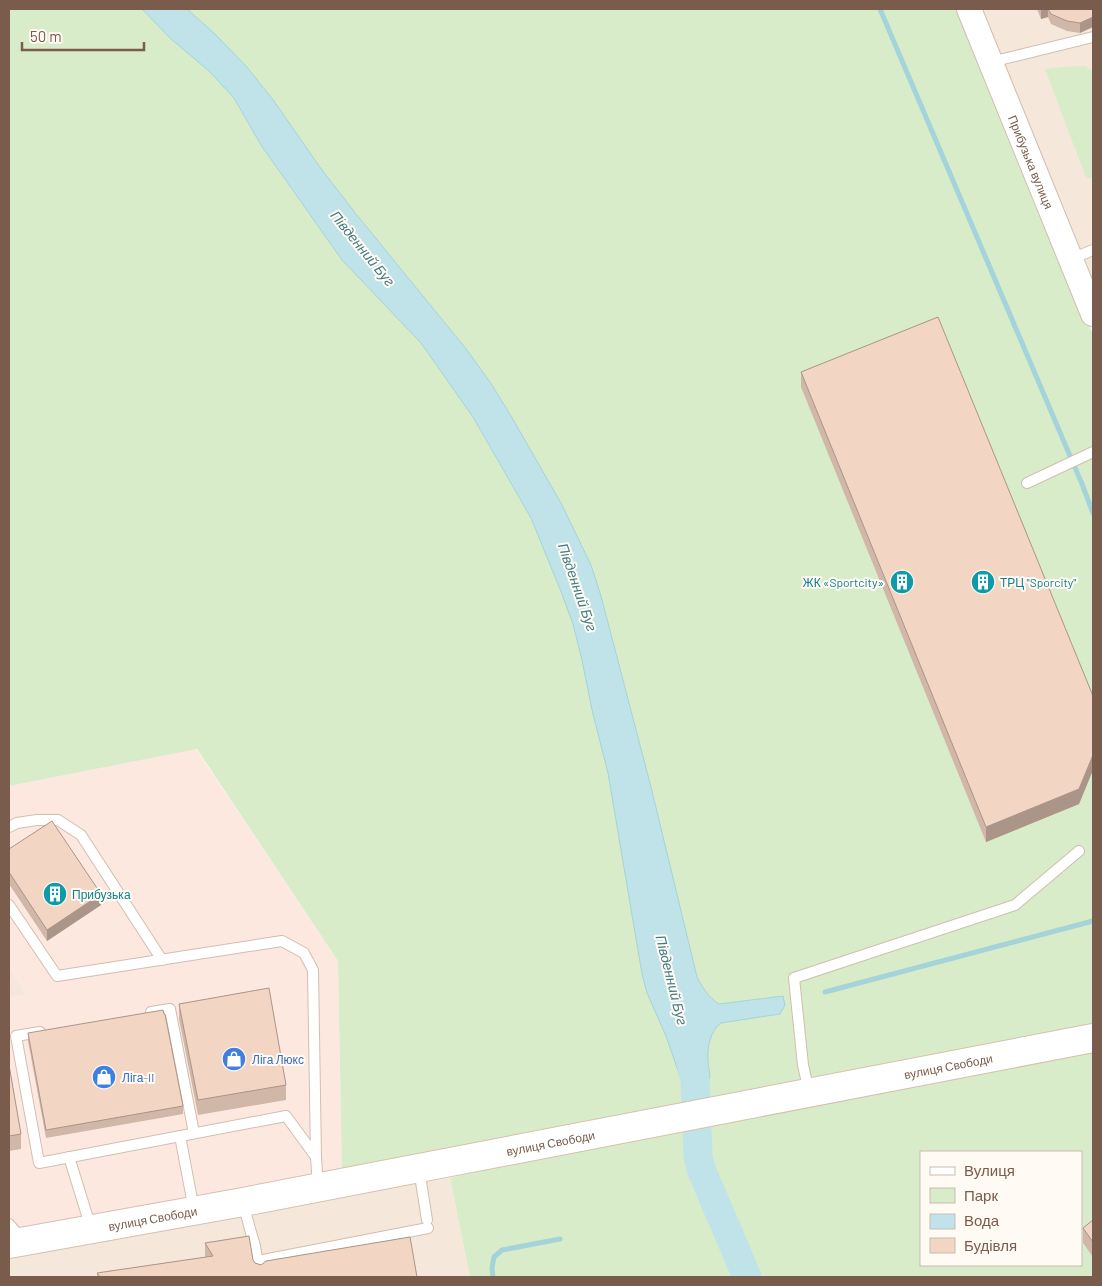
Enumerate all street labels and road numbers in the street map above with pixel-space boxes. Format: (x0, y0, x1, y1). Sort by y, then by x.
street label: Прибузька вулиця (1006, 113, 1056, 211)
street label: вулиця Свободи (903, 1051, 994, 1081)
street label: вулиця Свободи (505, 1127, 596, 1158)
street label: вулиця Свободи (107, 1203, 198, 1233)

